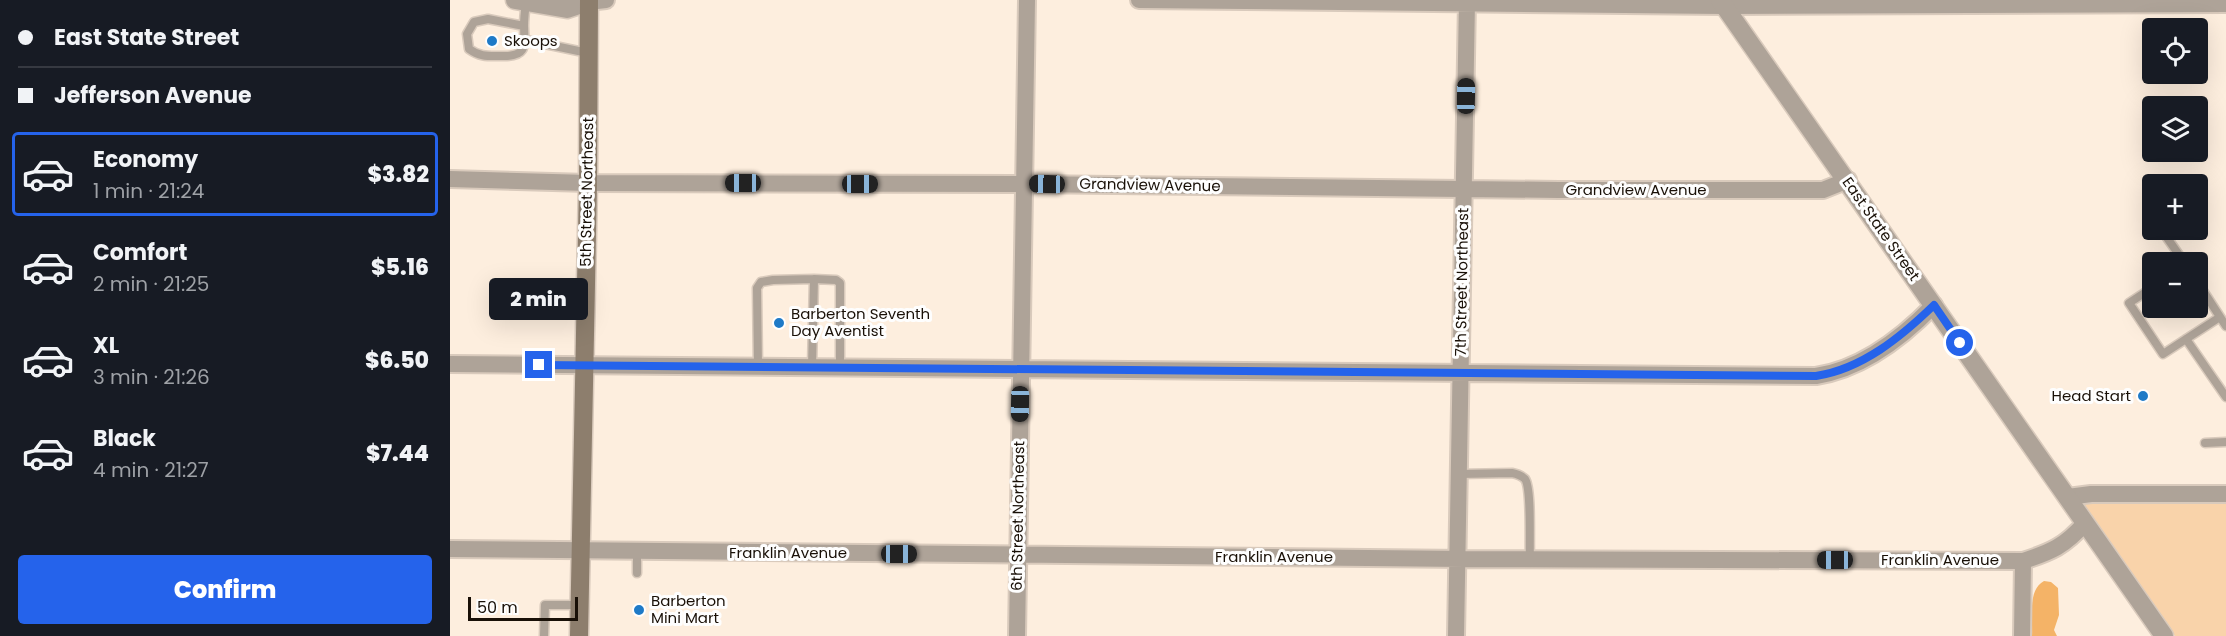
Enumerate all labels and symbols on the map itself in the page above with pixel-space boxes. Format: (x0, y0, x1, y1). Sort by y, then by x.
place label: Skoops (504, 30, 558, 51)
marker: Skoops (485, 34, 499, 48)
car (1457, 78, 1475, 114)
street label: 5th Street Northeast (575, 117, 598, 267)
street label: Grandview Avenue (1079, 173, 1221, 196)
street label: East State Street (1838, 173, 1925, 285)
car (725, 174, 761, 192)
car (842, 175, 878, 193)
car (1029, 175, 1065, 193)
street label: Grandview Avenue (1565, 179, 1707, 200)
street label: 7th Street Northeast (1450, 207, 1473, 357)
callout: 2 min (490, 278, 588, 320)
place label: Barberton Seventh Day Aventist (791, 303, 930, 341)
marker: Barberton Seventh Day Aventist (772, 316, 786, 330)
route start (1946, 329, 1973, 356)
route end (525, 351, 552, 378)
place label: Head Start (2052, 385, 2131, 406)
car (1011, 386, 1029, 422)
marker: Head Start (2136, 389, 2150, 403)
street label: 6th Street Northeast (1006, 441, 1029, 591)
street label: Franklin Avenue (729, 542, 847, 563)
car (881, 545, 917, 563)
street label: Franklin Avenue (1215, 546, 1333, 567)
street label: Franklin Avenue (1881, 549, 1999, 570)
car (1817, 551, 1853, 569)
place label: Barberton Mini Mart (651, 590, 726, 628)
scale bar (468, 594, 578, 622)
marker: Barberton Mini Mart (632, 603, 646, 617)

